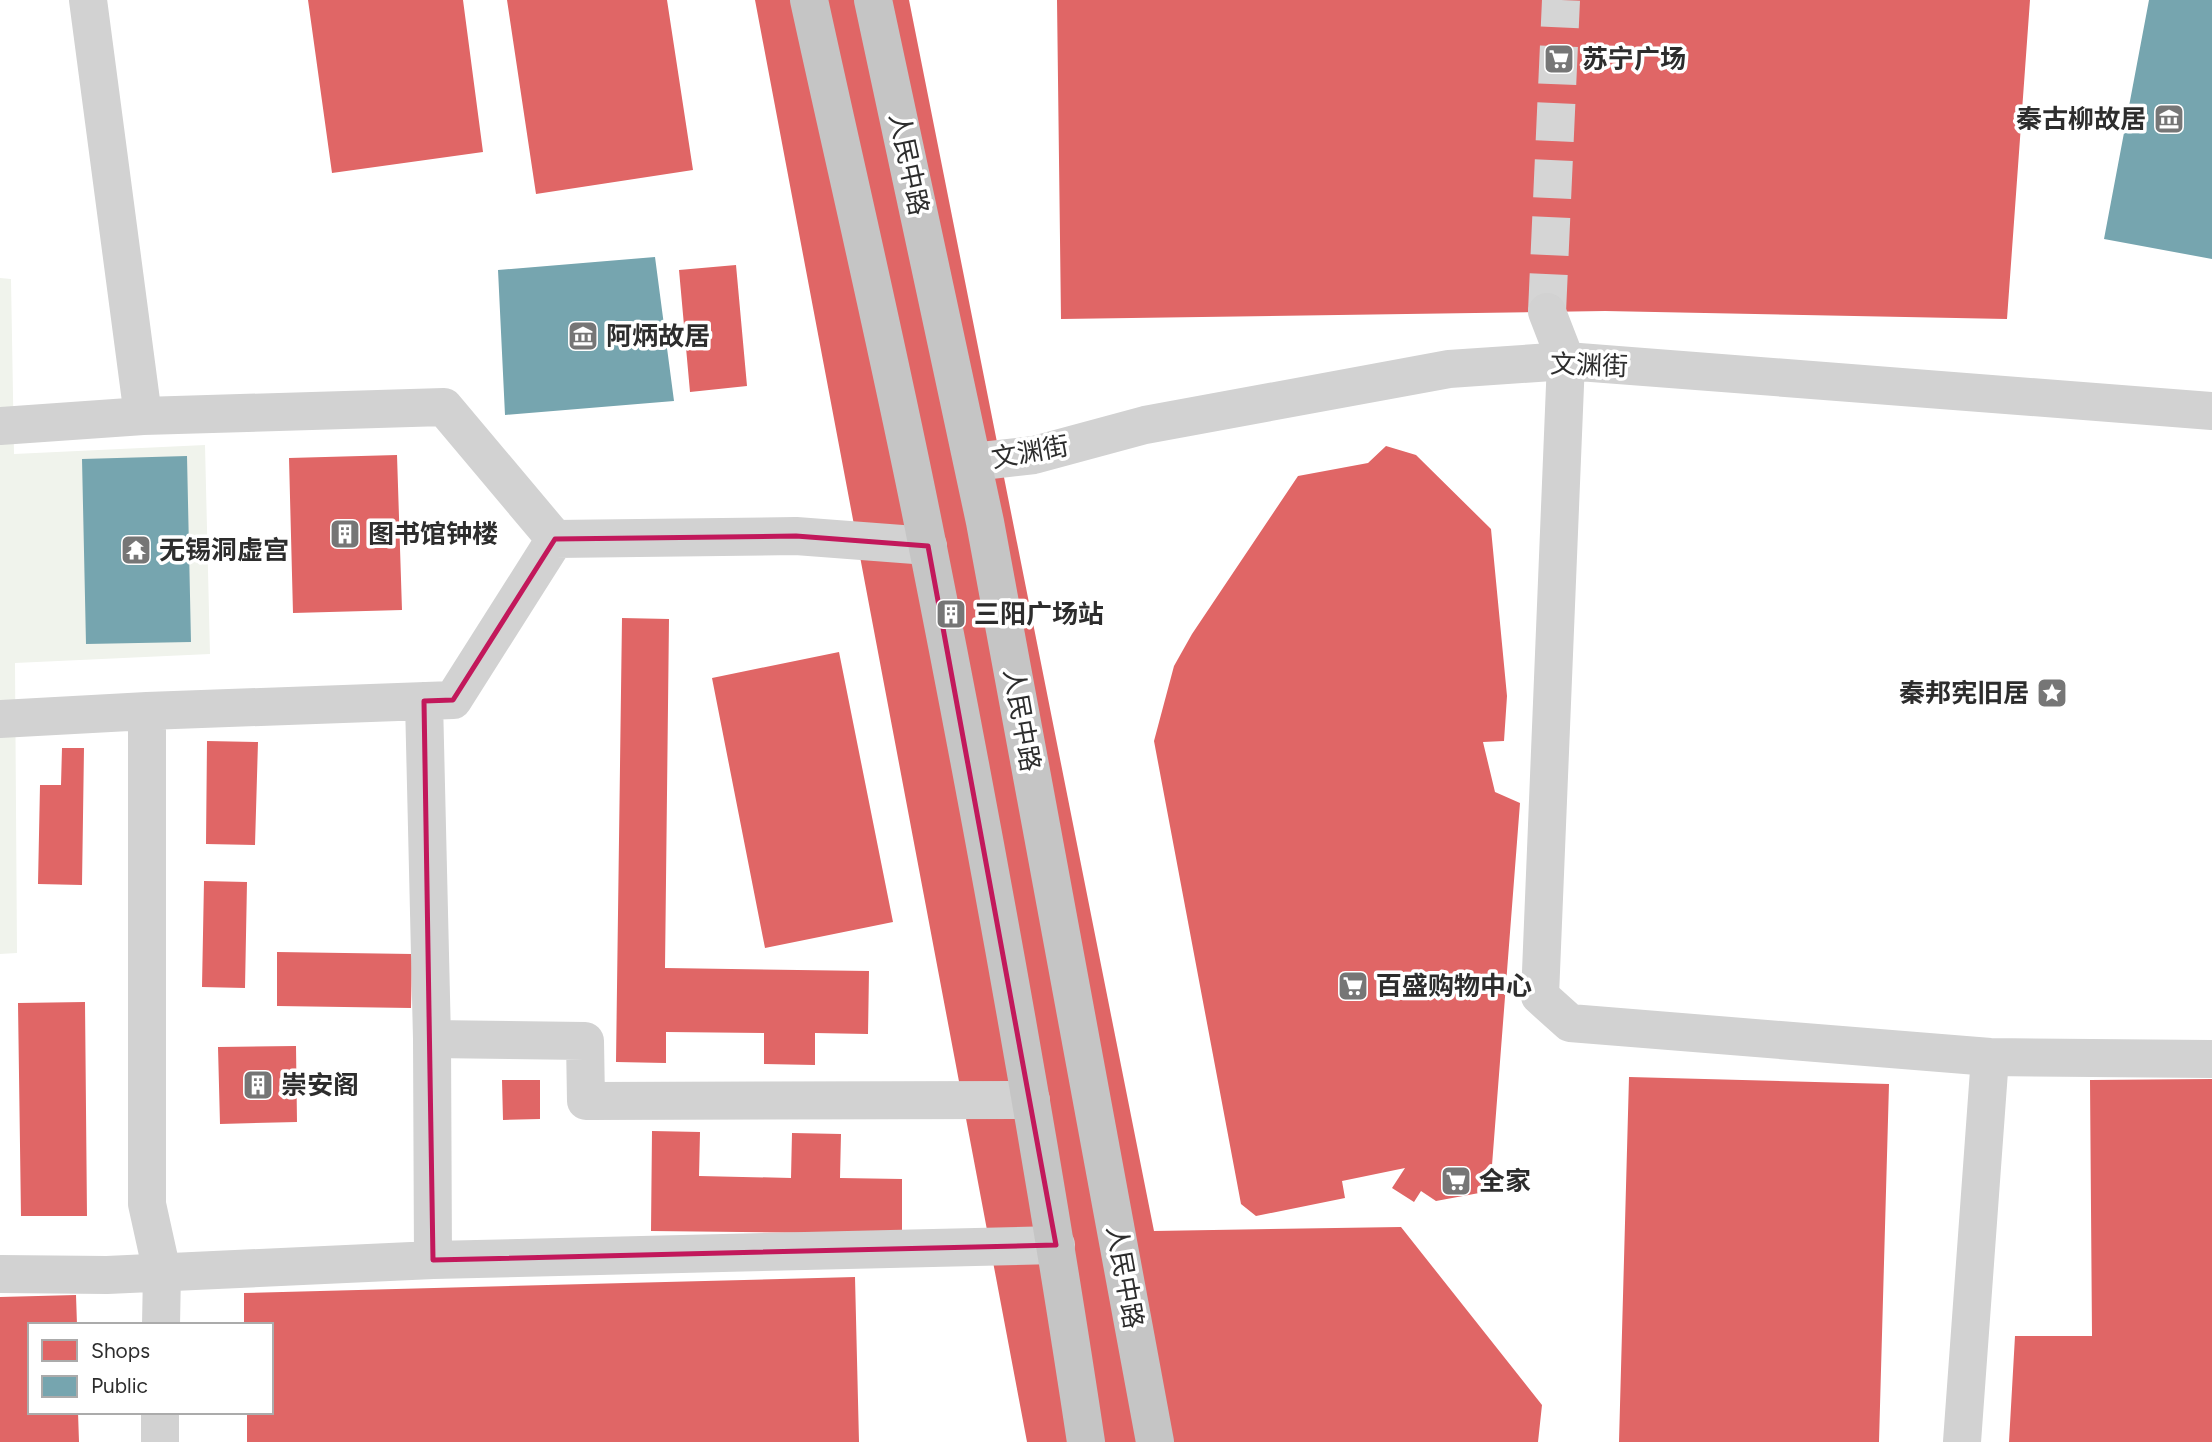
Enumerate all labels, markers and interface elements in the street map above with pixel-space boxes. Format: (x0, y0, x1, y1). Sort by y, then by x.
supermarket icon: 苏宁广场 (1542, 42, 1576, 76)
place label: 苏宁广场 (1582, 43, 1686, 75)
museum icon: 秦古柳故居 (2152, 102, 2186, 136)
place label: 秦古柳故居 (2016, 103, 2146, 135)
street label: 人民中路 (883, 110, 935, 218)
museum icon: 阿炳故居 (566, 319, 600, 353)
place label: 阿炳故居 (606, 320, 710, 352)
street label: 文渊街 (1549, 348, 1629, 382)
street label: 文渊街 (989, 429, 1071, 475)
building icon: 图书馆钟楼 (328, 517, 362, 551)
place label: 图书馆钟楼 (368, 518, 498, 550)
temple icon: 无锡洞虚宫 (119, 533, 153, 567)
place label: 无锡洞虚宫 (159, 534, 289, 566)
building icon: 三阳广场站 (934, 597, 968, 631)
place label: 三阳广场站 (974, 598, 1104, 630)
street label: 人民中路 (997, 666, 1047, 774)
place icon: 秦邦宪旧居 (2035, 676, 2069, 710)
place label: 秦邦宪旧居 (1899, 677, 2029, 709)
supermarket icon: 百盛购物中心 (1336, 969, 1370, 1003)
place label: 百盛购物中心 (1376, 970, 1532, 1002)
building icon: 崇安阁 (241, 1068, 275, 1102)
place label: 崇安阁 (281, 1069, 359, 1101)
supermarket icon: 全家 (1439, 1164, 1473, 1198)
place label: 全家 (1479, 1165, 1531, 1197)
street label: 人民中路 (1100, 1223, 1150, 1331)
legend (28, 1323, 273, 1414)
text: Shops (91, 1338, 150, 1363)
text: Public (91, 1373, 148, 1398)

